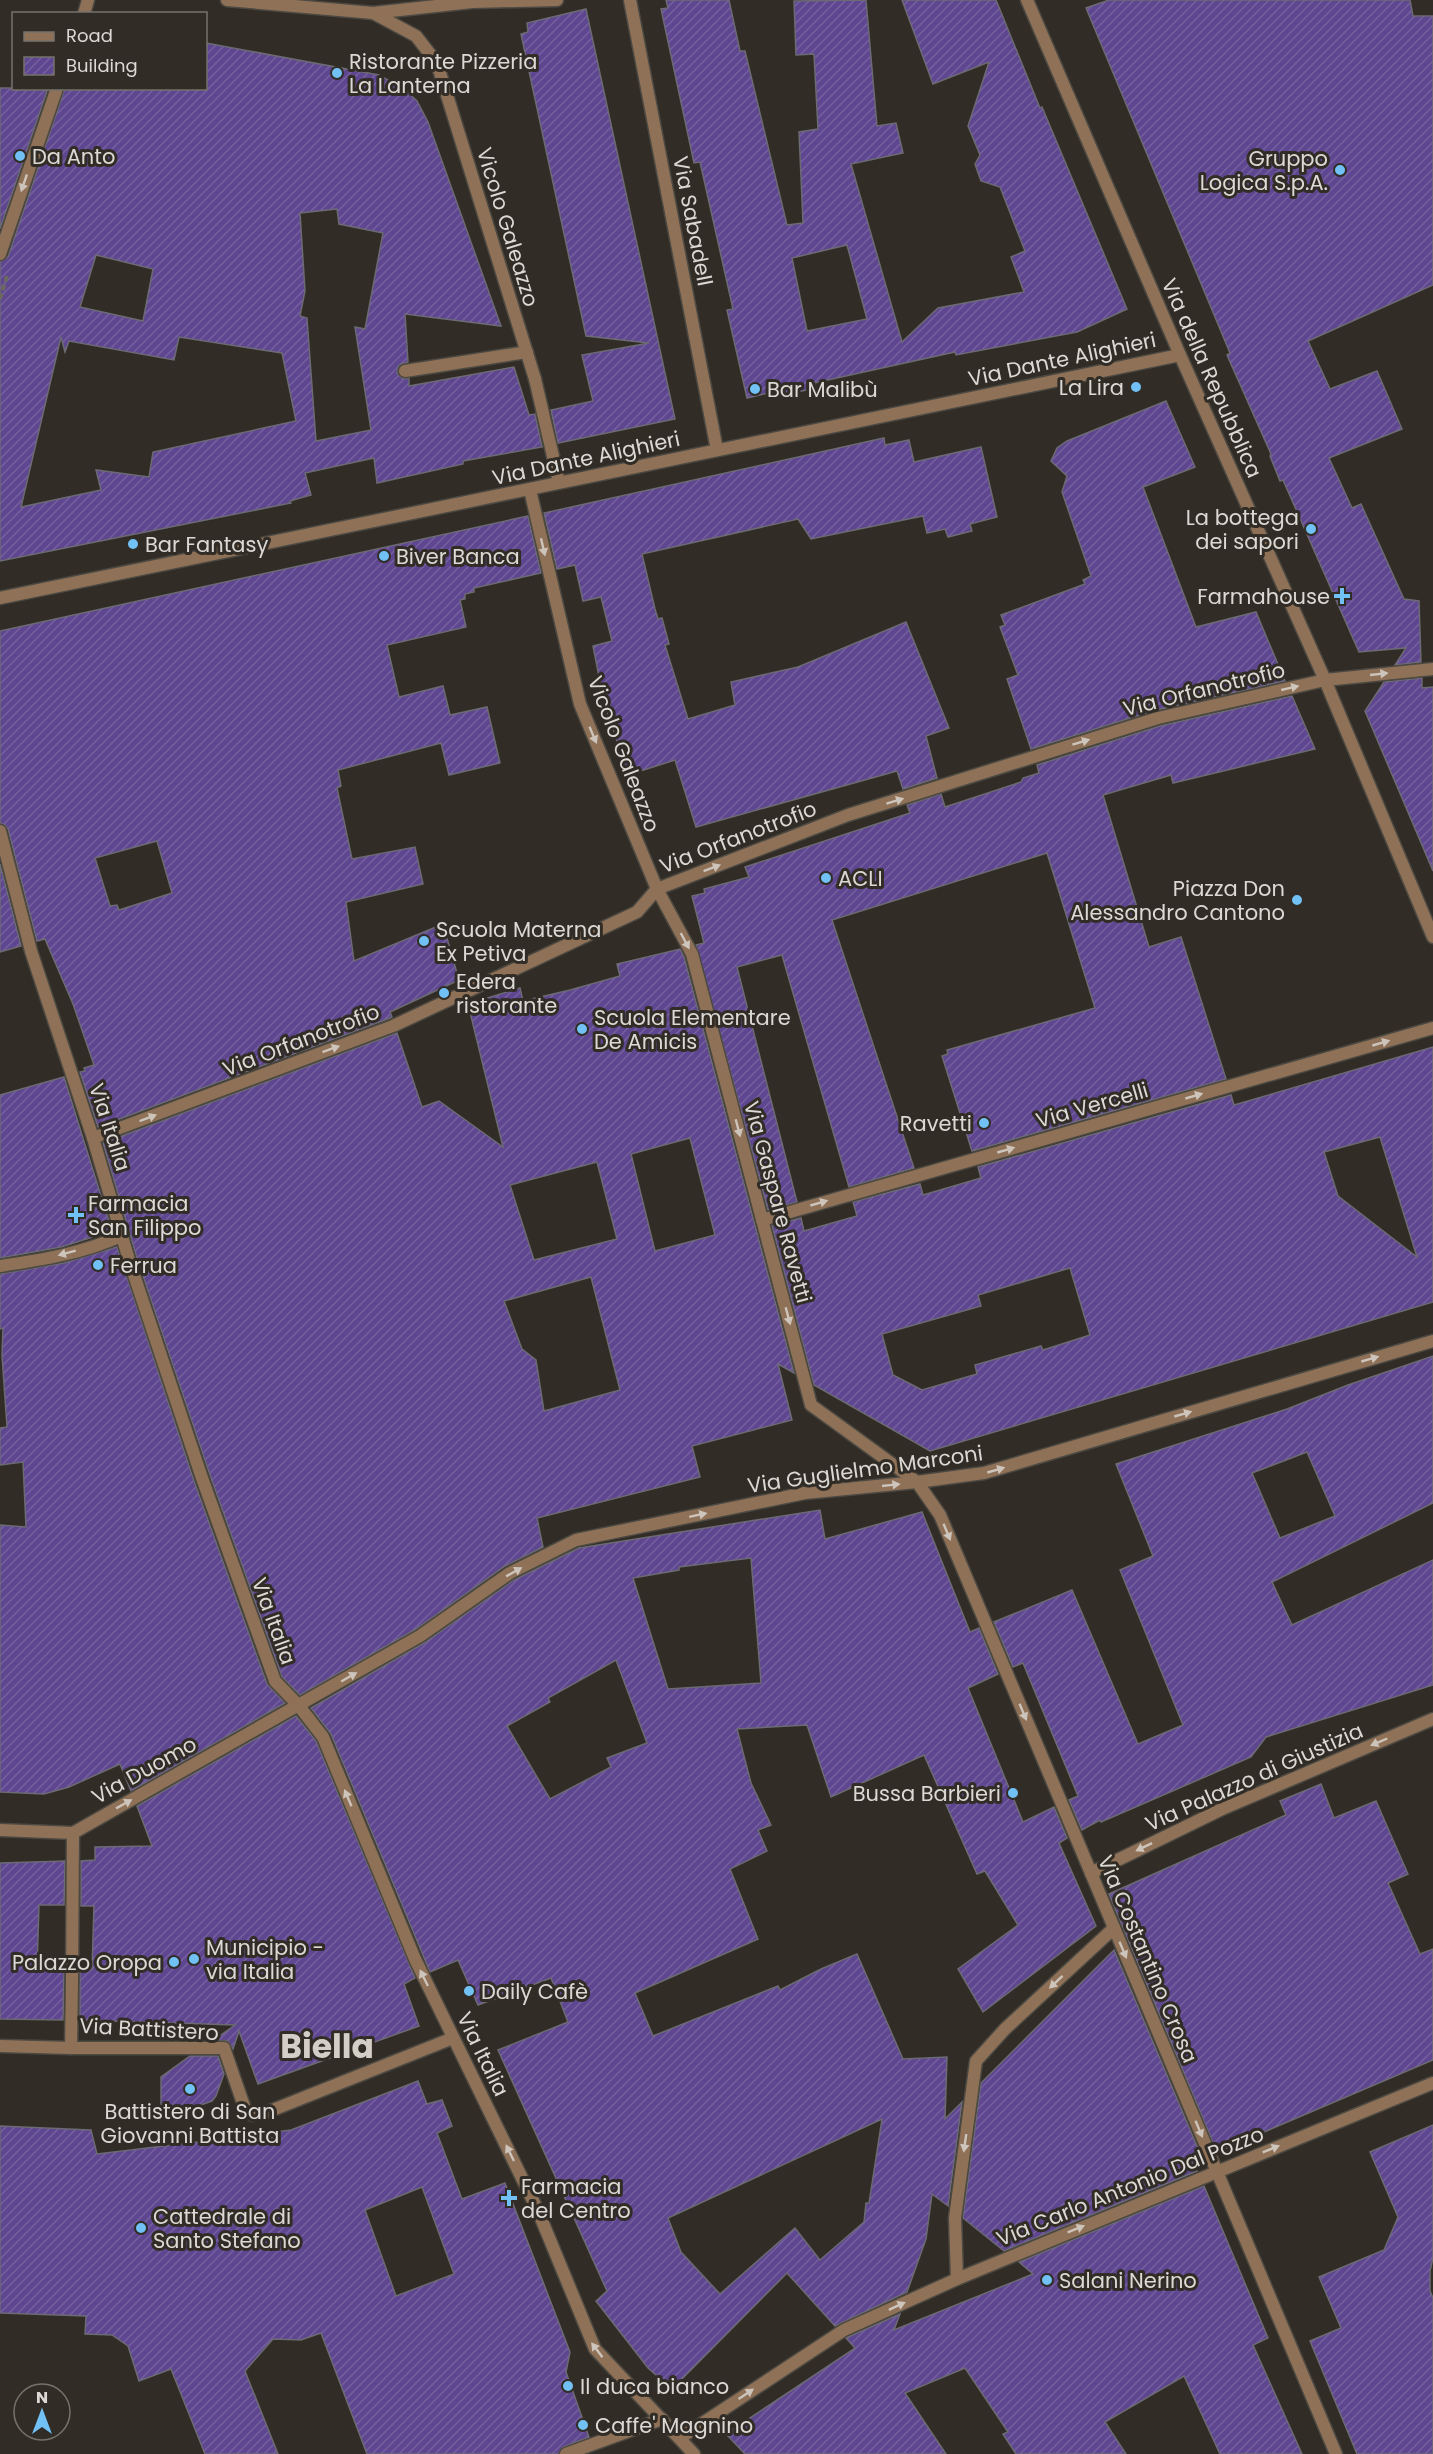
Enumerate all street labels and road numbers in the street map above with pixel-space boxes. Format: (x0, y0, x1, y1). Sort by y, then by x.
street label: Vicolo Galeazzo (470, 144, 546, 310)
street label: Via Sabadell (666, 154, 720, 288)
street label: Via della Repubblica (1155, 274, 1269, 482)
street label: Via Dante Alighieri (965, 325, 1159, 393)
street label: Via Dante Alighieri (489, 424, 683, 492)
street label: Via Orfanotrofio (1120, 655, 1288, 723)
street label: Vicolo Galeazzo (581, 672, 667, 836)
street label: Via Orfanotrofio (655, 794, 821, 880)
street label: Via Orfanotrofio (218, 997, 384, 1083)
street label: Via Vercelli (1032, 1075, 1152, 1135)
street label: Via Italia (82, 1079, 138, 1175)
street label: Via Gaspare Ravetti (737, 1098, 819, 1306)
street label: Via Guglielmo Marconi (746, 1438, 984, 1500)
street label: Via Italia (245, 1573, 303, 1669)
street label: Via Palazzo di Giustizia (1140, 1716, 1368, 1838)
street label: Via Duomo (86, 1729, 202, 1811)
street label: Via Costantino Crosa (1091, 1851, 1205, 2067)
street label: Via Italia (450, 2007, 516, 2101)
street label: Via Battistero (79, 2011, 219, 2047)
street label: Via Carlo Antonio Dal Pozzo (992, 2119, 1268, 2253)

